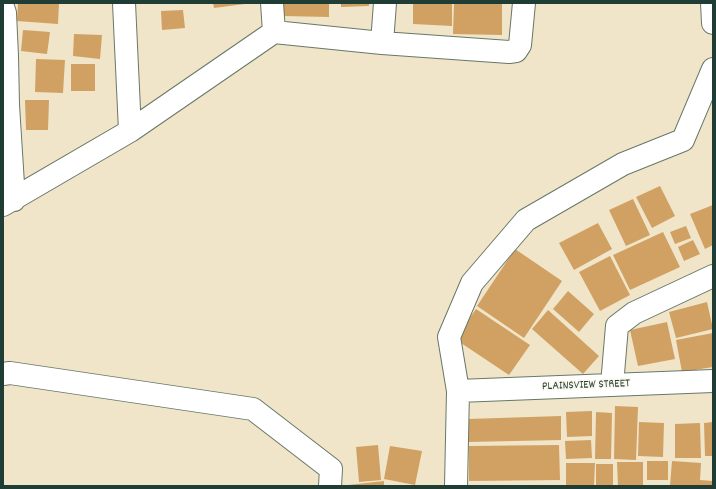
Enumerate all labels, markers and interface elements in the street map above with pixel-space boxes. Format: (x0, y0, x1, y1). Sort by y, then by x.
street label: PLAINSVIEW STREET (542, 377, 630, 395)

